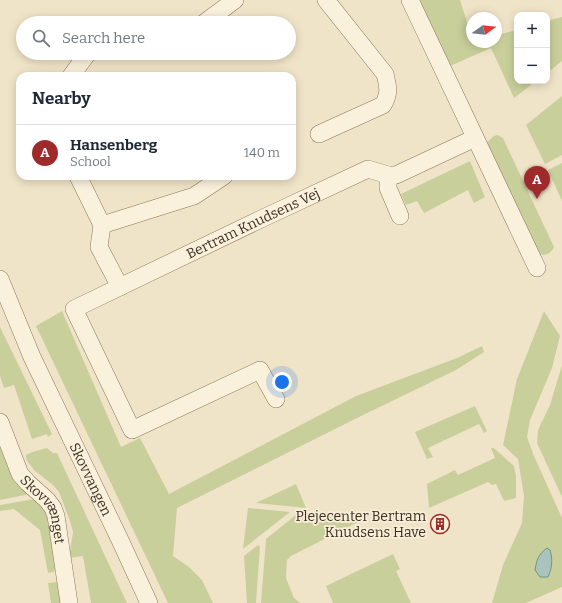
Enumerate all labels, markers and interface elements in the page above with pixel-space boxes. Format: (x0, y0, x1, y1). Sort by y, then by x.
north arrow (466, 12, 502, 48)
map controls (514, 12, 550, 84)
button: + (514, 12, 550, 48)
search box (16, 16, 296, 60)
icon: search (30, 27, 52, 49)
text: Search here (62, 29, 145, 47)
button: − (514, 48, 550, 84)
text: Nearby (32, 88, 91, 109)
text: Hansenberg (70, 136, 157, 154)
text: A (40, 145, 50, 160)
text: 140 m (244, 145, 280, 160)
text: School (70, 154, 111, 169)
pin: A (524, 166, 550, 199)
street label: Bertram Knudsens Vej (184, 185, 322, 263)
your location (272, 372, 292, 392)
street label: Skovvangen (66, 440, 115, 519)
street label: Skovvænget (16, 472, 68, 545)
place label: Plejecenter Bertram Knudsens Have (295, 508, 427, 541)
building icon: Plejecenter Bertram Knudsens Have (429, 513, 451, 535)

